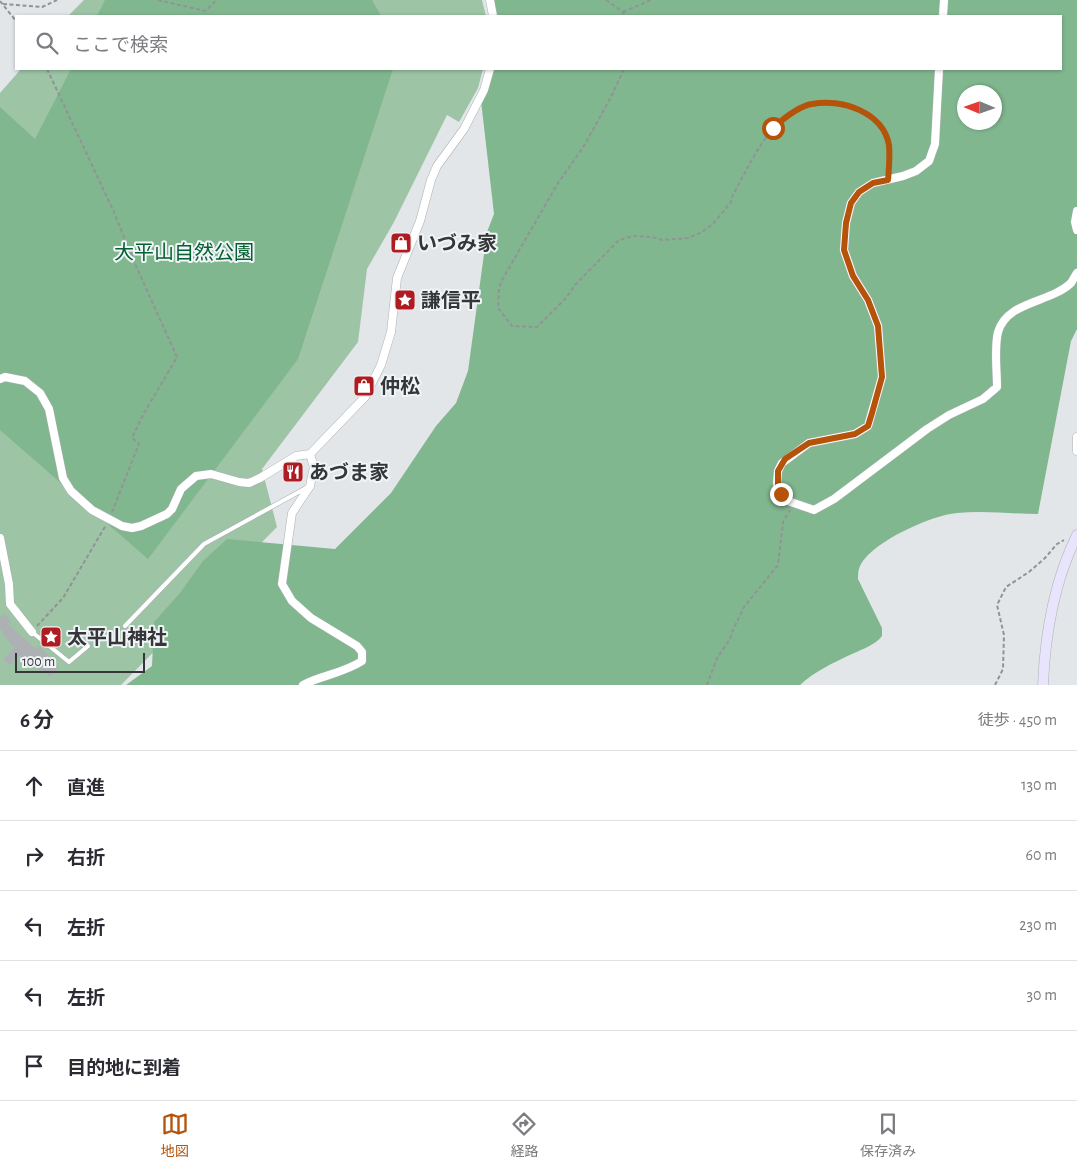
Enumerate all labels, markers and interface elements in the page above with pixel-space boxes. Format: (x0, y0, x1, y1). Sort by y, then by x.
search box (15, 15, 1062, 70)
icon: search (33, 29, 61, 57)
text: ここで検索 (73, 36, 168, 55)
north arrow (957, 85, 1002, 130)
route start (762, 117, 785, 140)
shop icon: いづみ家 (389, 231, 413, 255)
place label: いづみ家 (417, 233, 497, 254)
park label: 大平山自然公園 (114, 242, 254, 263)
place icon: 謙信平 (393, 288, 417, 312)
place label: 謙信平 (421, 290, 481, 311)
shop icon: 仲松 (352, 374, 376, 398)
place label: 仲松 (380, 375, 420, 397)
restaurant icon: あづま家 (281, 460, 305, 484)
place label: あづま家 (309, 462, 389, 483)
route end (770, 483, 793, 506)
place icon: 太平山神社 (39, 625, 63, 649)
place label: 太平山神社 (67, 626, 167, 648)
scale bar (15, 650, 145, 673)
text: 100 m (22, 655, 55, 669)
text: 6 分 (20, 710, 54, 731)
text: 徒歩 · 450 m (978, 712, 1057, 728)
icon: ahead (20, 772, 48, 800)
text: 130 m (1021, 777, 1057, 793)
text: 直進 (67, 779, 105, 798)
icon: right (20, 842, 48, 870)
text: 60 m (1026, 847, 1057, 863)
text: 右折 (67, 849, 105, 868)
icon: left (20, 912, 48, 940)
text: 230 m (1019, 917, 1057, 933)
text: 左折 (67, 919, 105, 938)
icon: left (20, 982, 48, 1010)
text: 30 m (1027, 987, 1057, 1003)
text: 左折 (67, 989, 105, 1008)
icon: arrive (20, 1052, 48, 1080)
text: 目的地に到着 (67, 1059, 181, 1078)
tab: 地図 (161, 1110, 189, 1161)
tab: 経路 (510, 1110, 538, 1161)
tab: 保存済み (860, 1110, 916, 1161)

